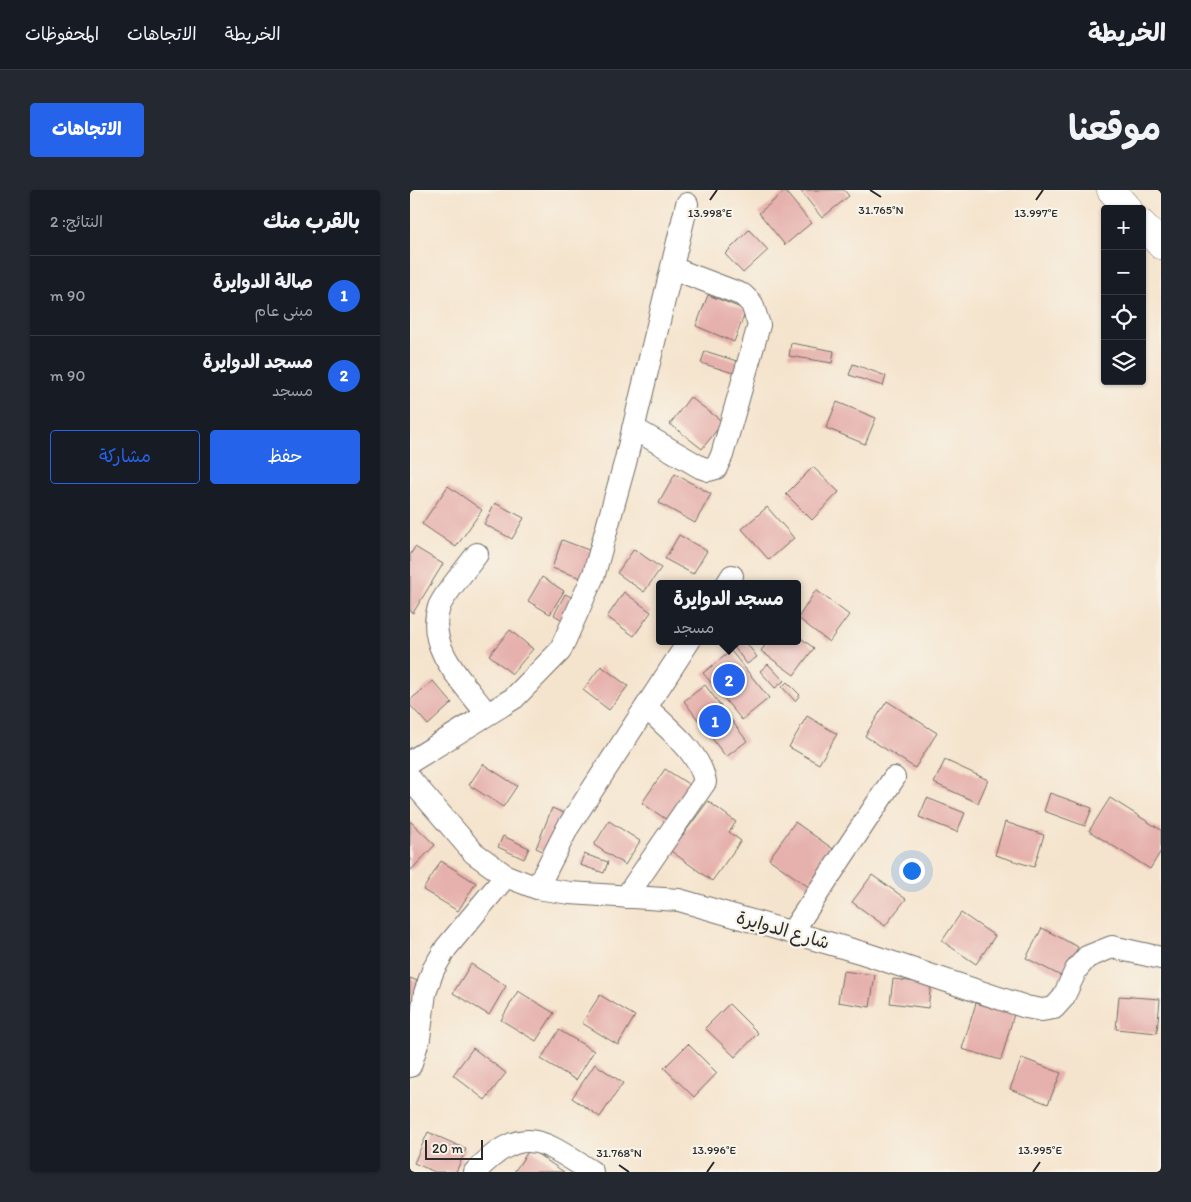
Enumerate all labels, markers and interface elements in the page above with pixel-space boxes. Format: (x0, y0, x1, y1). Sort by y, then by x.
text: الخريطة (1088, 18, 1166, 47)
text: المحفوظات (25, 23, 99, 45)
text: الاتجاهات (127, 23, 197, 45)
text: الخريطة (225, 23, 281, 45)
button: الاتجاهات (30, 103, 144, 157)
text: موقعنا (1068, 107, 1161, 149)
text: 31.765°N (858, 203, 904, 217)
map controls (1101, 205, 1146, 385)
button: + (1101, 205, 1146, 250)
text: 13.998°E (688, 206, 733, 220)
text: 13.997°E (1014, 206, 1058, 220)
text: بالقرب منك (263, 208, 360, 233)
text: النتائج: 2 (50, 212, 103, 231)
button: − (1101, 250, 1146, 295)
text: صالة الدوايرة (213, 270, 313, 293)
text: 90 m (50, 286, 85, 305)
text: 1 (340, 286, 348, 305)
button: locate (1101, 295, 1146, 340)
text: مبنى عام (255, 301, 313, 320)
button: layers (1101, 340, 1146, 385)
text: مسجد الدوايرة (203, 350, 313, 373)
text: 90 m (50, 366, 85, 385)
text: 2 (340, 366, 348, 385)
text: مسجد (272, 381, 313, 400)
button: مشاركة (50, 430, 200, 484)
button: حفظ (210, 430, 360, 484)
popup (656, 580, 801, 645)
text: مسجد الدوايرة (673, 587, 784, 610)
text: مسجد (673, 618, 714, 637)
pin: 2 (713, 661, 745, 699)
pin: 1 (699, 702, 731, 740)
your location (899, 858, 925, 884)
street label: شارع الدوايرة (734, 906, 832, 955)
scale bar (425, 1137, 482, 1160)
text: 20 m (432, 1140, 463, 1157)
text: 13.996°E (692, 1143, 736, 1157)
text: 13.995°E (1018, 1143, 1062, 1157)
text: 31.768°N (596, 1146, 642, 1160)

